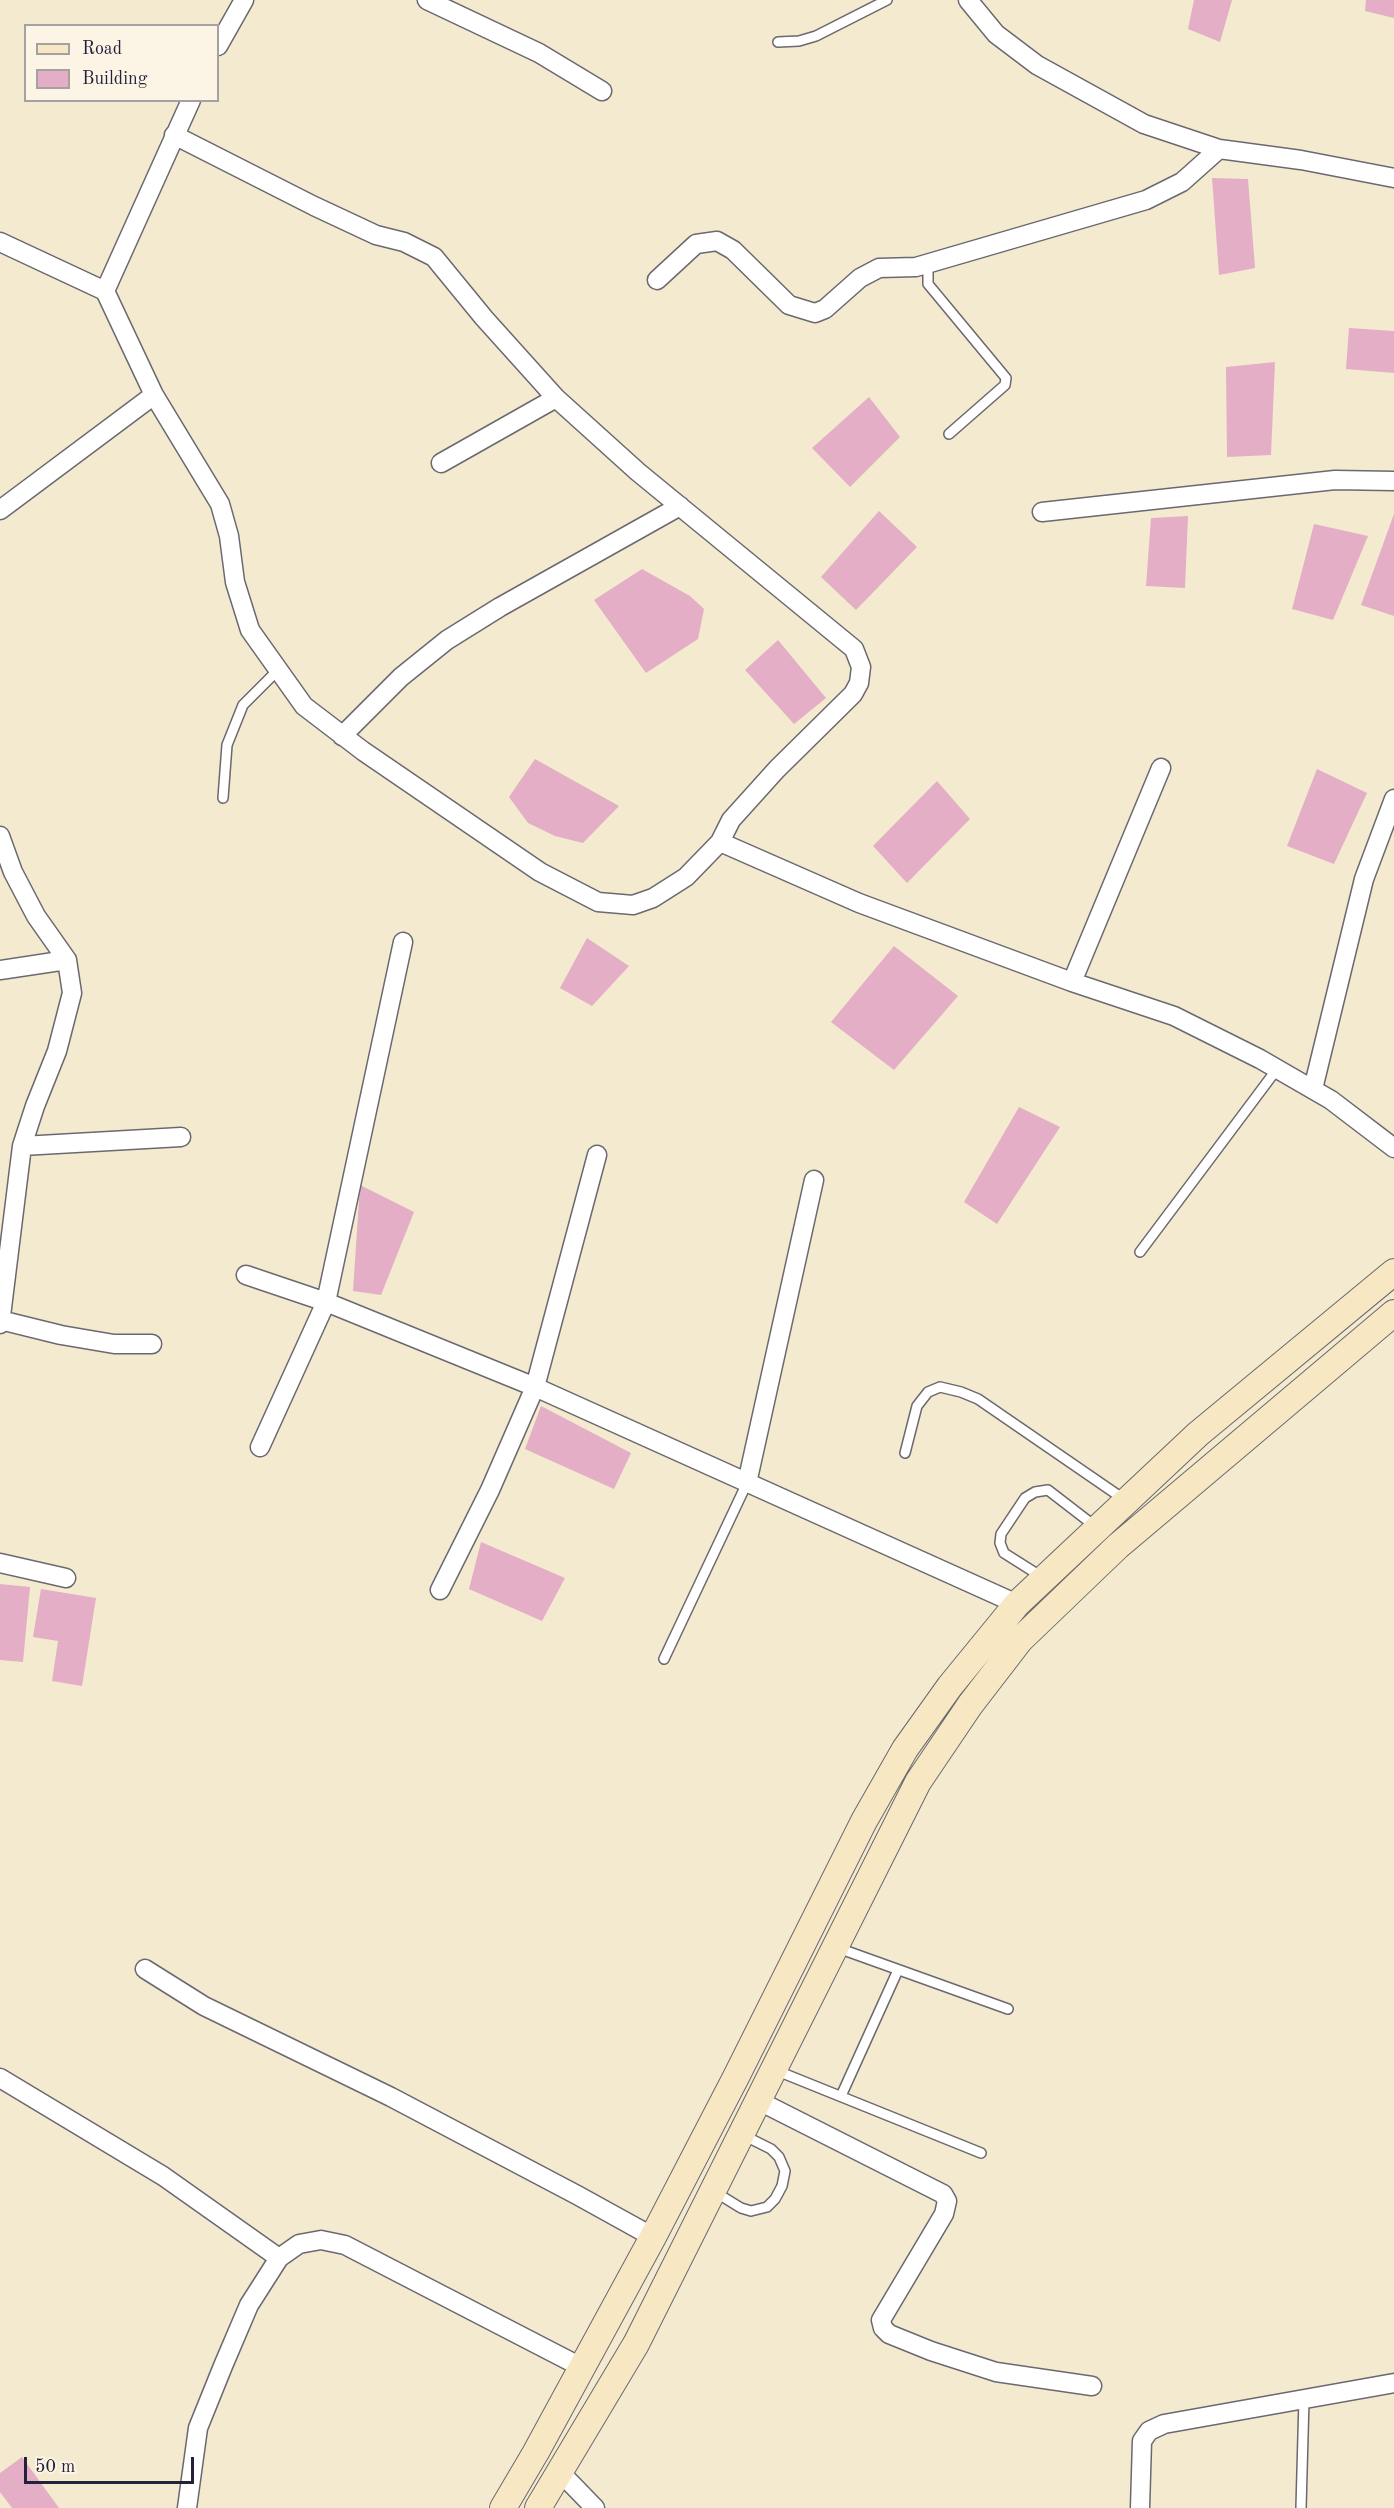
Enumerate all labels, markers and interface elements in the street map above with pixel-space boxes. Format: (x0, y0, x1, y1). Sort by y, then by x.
legend (24, 24, 219, 102)
text: Road (82, 40, 122, 58)
text: Building (82, 70, 147, 88)
scale bar (27, 2445, 196, 2483)
text: 50 m (35, 2458, 75, 2476)

